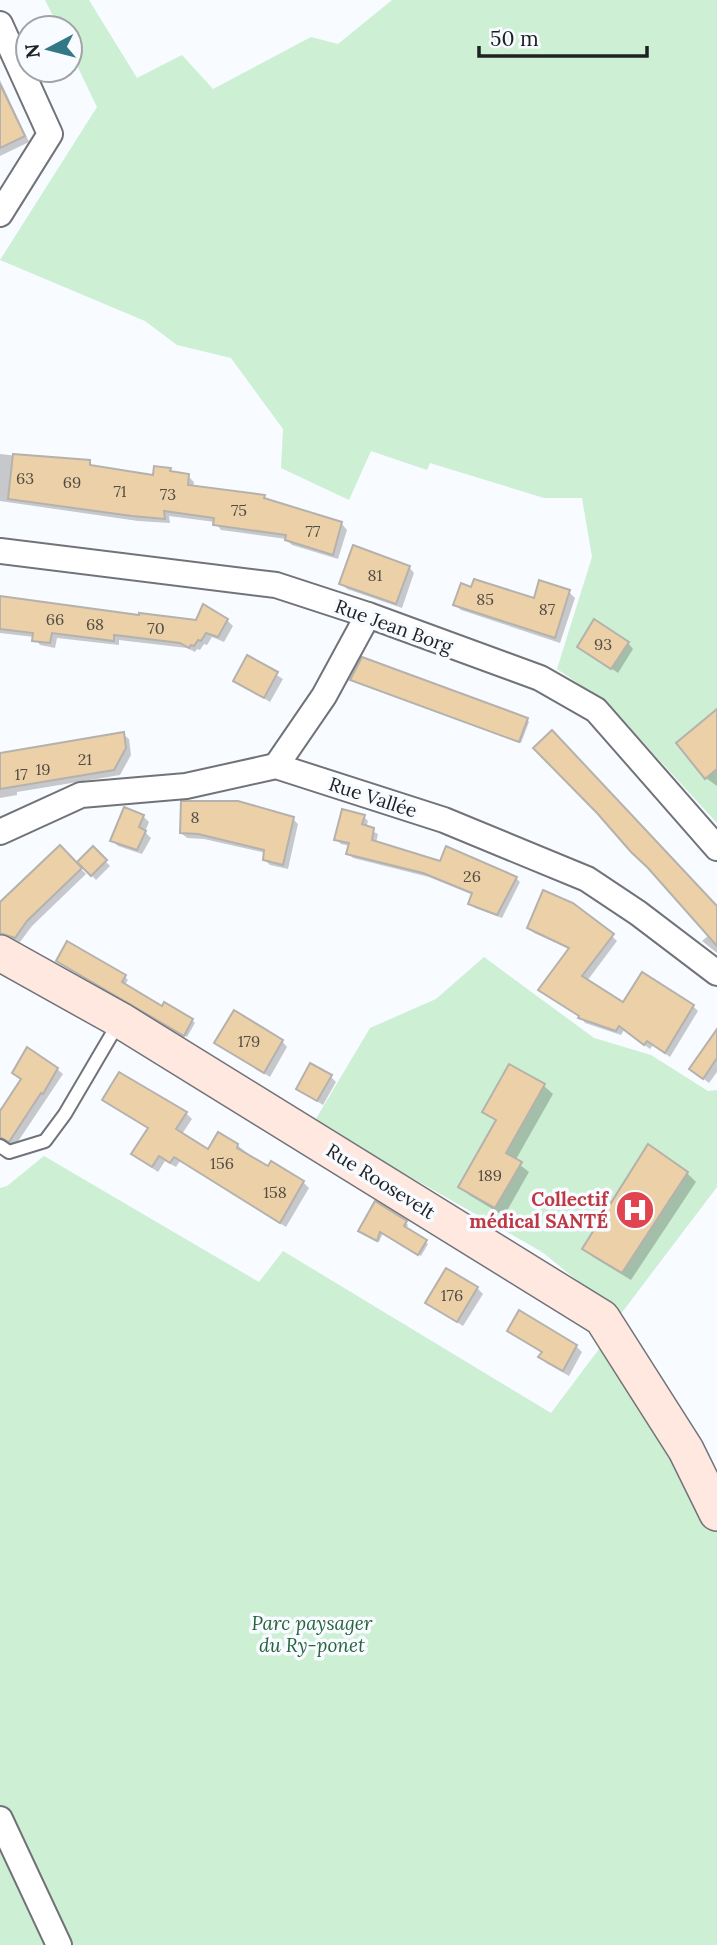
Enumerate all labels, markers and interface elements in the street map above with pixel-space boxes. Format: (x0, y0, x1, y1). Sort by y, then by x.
north arrow (14, 14, 84, 84)
scale bar (479, 14, 647, 58)
text: 50 m (490, 25, 539, 52)
text: N (19, 42, 45, 60)
house number: 63 (16, 468, 34, 488)
house number: 69 (63, 472, 81, 492)
house number: 71 (113, 481, 127, 501)
house number: 73 (160, 484, 176, 504)
house number: 75 (231, 500, 247, 520)
house number: 77 (306, 521, 321, 541)
house number: 81 (368, 565, 383, 585)
house number: 85 (476, 589, 494, 609)
street label: Rue Jean Borg (332, 594, 457, 659)
house number: 87 (539, 599, 556, 619)
house number: 66 (46, 609, 64, 629)
house number: 68 (86, 614, 104, 634)
house number: 70 (147, 618, 165, 638)
house number: 93 (594, 634, 612, 654)
house number: 21 (78, 749, 92, 769)
house number: 19 (35, 759, 51, 779)
house number: 17 (14, 764, 28, 784)
street label: Rue Vallée (326, 772, 420, 822)
house number: 8 (191, 807, 200, 827)
house number: 26 (463, 866, 481, 886)
house number: 179 (238, 1031, 260, 1051)
street label: Rue Roosevelt (322, 1138, 440, 1224)
house number: 156 (210, 1153, 234, 1173)
house number: 189 (478, 1165, 502, 1185)
house number: 158 (263, 1182, 287, 1202)
place label: Collectif médical SANTÉ (469, 1187, 610, 1233)
hospital icon: Collectif médical SANTÉ (614, 1189, 656, 1231)
house number: 176 (441, 1285, 463, 1305)
park label: Parc paysager du Ry-ponet (252, 1611, 373, 1657)

